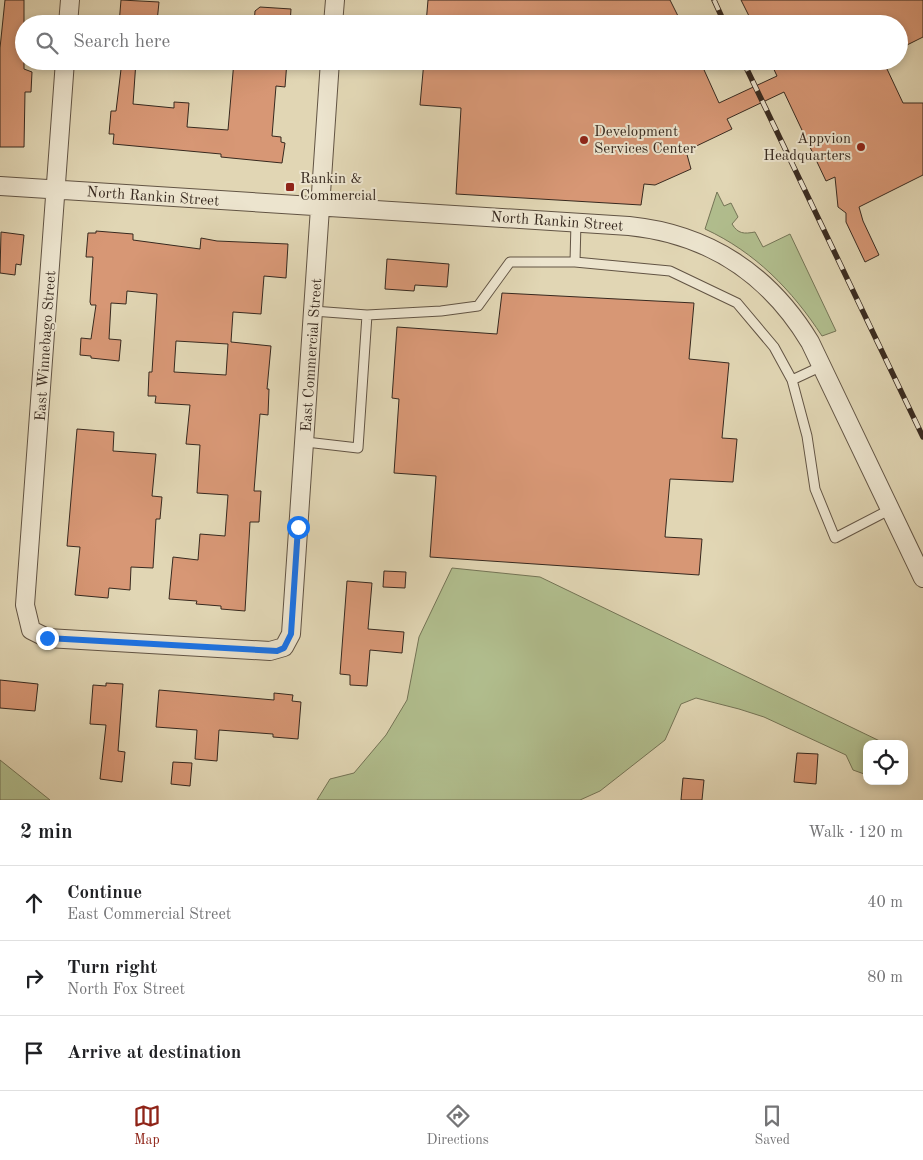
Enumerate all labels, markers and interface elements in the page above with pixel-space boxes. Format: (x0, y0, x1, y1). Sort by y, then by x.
search box (15, 15, 908, 70)
icon: search (33, 29, 61, 57)
text: Search here (73, 33, 170, 52)
place label: Development Services Center (594, 125, 696, 157)
place label: Appvion Headquarters (763, 132, 851, 164)
marker: Development Services Center (578, 134, 590, 146)
marker: Appvion Headquarters (855, 141, 867, 153)
place label: Rankin & Commercial (300, 172, 376, 204)
marker: Rankin & Commercial (284, 181, 296, 193)
street label: North Rankin Street (86, 185, 220, 210)
street label: North Rankin Street (490, 210, 624, 235)
street label: East Winnebago Street (34, 270, 59, 422)
street label: East Commercial Street (300, 278, 325, 432)
route start (287, 516, 310, 539)
route end (36, 627, 59, 650)
map controls (863, 740, 908, 785)
button: locate (863, 740, 908, 785)
text: 2 min (20, 822, 73, 843)
text: Walk · 120 m (808, 825, 903, 841)
text: Continue (67, 884, 142, 903)
icon: ahead (20, 889, 48, 917)
text: 40 m (867, 895, 903, 911)
text: East Commercial Street (67, 907, 231, 923)
text: Turn right (67, 959, 157, 978)
icon: right (20, 964, 48, 992)
text: 80 m (867, 970, 903, 986)
text: North Fox Street (67, 982, 185, 998)
icon: arrive (20, 1039, 48, 1067)
text: Arrive at destination (67, 1044, 241, 1063)
tab: Map (133, 1102, 161, 1149)
tab: Directions (427, 1102, 489, 1149)
tab: Saved (754, 1102, 790, 1149)

